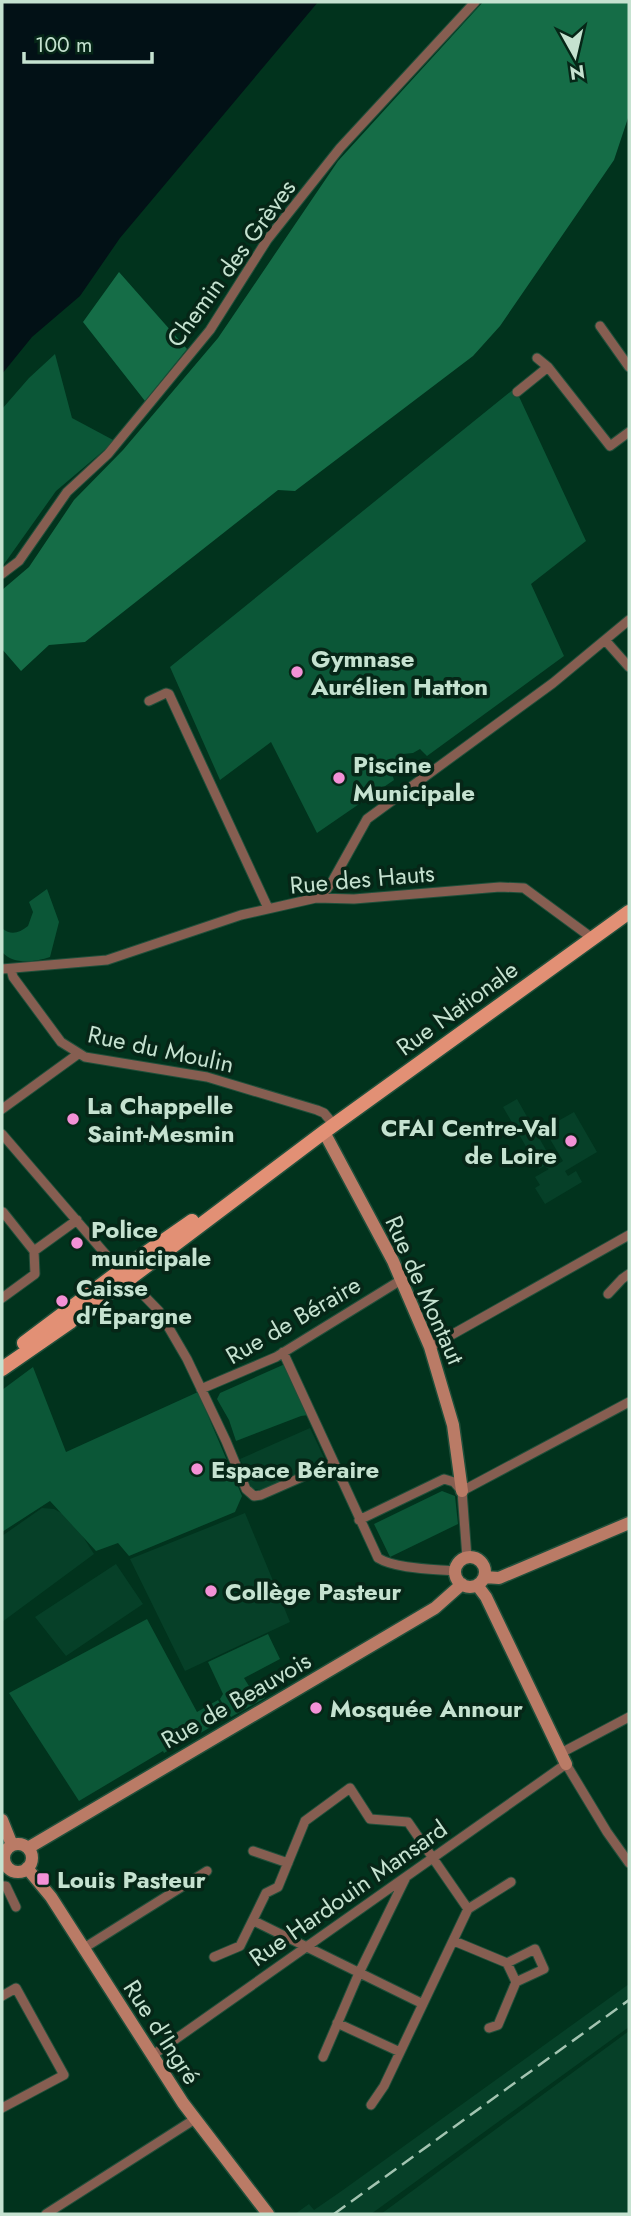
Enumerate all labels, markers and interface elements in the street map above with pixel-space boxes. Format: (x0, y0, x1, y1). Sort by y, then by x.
scale bar (24, 21, 152, 65)
north arrow (540, 21, 610, 91)
text: 100 m (35, 30, 92, 60)
text: N (568, 58, 587, 87)
street label: Chemin des Grèves (158, 172, 304, 354)
place label: Gymnase Aurélien Hatton (310, 641, 488, 704)
marker: Gymnase Aurélien Hatton (289, 664, 305, 680)
place label: Piscine Municipale (353, 747, 475, 810)
marker: Piscine Municipale (331, 770, 347, 786)
street label: Rue des Hauts (288, 855, 436, 903)
street label: Rue Nationale (389, 952, 525, 1064)
street label: Rue du Moulin (85, 1016, 237, 1082)
place label: La Chappelle Saint-Mesmin (87, 1088, 235, 1151)
place label: CFAI Centre-Val de Loire (381, 1110, 557, 1173)
marker: La Chappelle Saint-Mesmin (65, 1111, 81, 1127)
marker: CFAI Centre-Val de Loire (563, 1133, 579, 1149)
street label: Rue de Montaut (377, 1210, 474, 1370)
place label: Police municipale (91, 1212, 211, 1275)
marker: Police municipale (69, 1235, 85, 1251)
street label: Rue de Béraire (219, 1267, 367, 1373)
place label: Caisse d'Épargne (76, 1270, 192, 1333)
marker: Caisse d'Épargne (54, 1293, 70, 1309)
place label: Espace Béraire (211, 1452, 379, 1487)
marker: Espace Béraire (189, 1461, 205, 1477)
place label: Collège Pasteur (225, 1574, 402, 1609)
marker: Collège Pasteur (203, 1583, 219, 1599)
street label: Rue de Beauvois (155, 1643, 317, 1757)
place label: Mosquée Annour (330, 1691, 523, 1726)
marker: Mosquée Annour (308, 1700, 324, 1716)
street label: Rue Hardouin Mansard (242, 1811, 454, 1975)
place label: Louis Pasteur (57, 1862, 206, 1897)
marker: Louis Pasteur (35, 1871, 51, 1887)
street label: Rue d'Ingré (115, 1973, 209, 2091)

